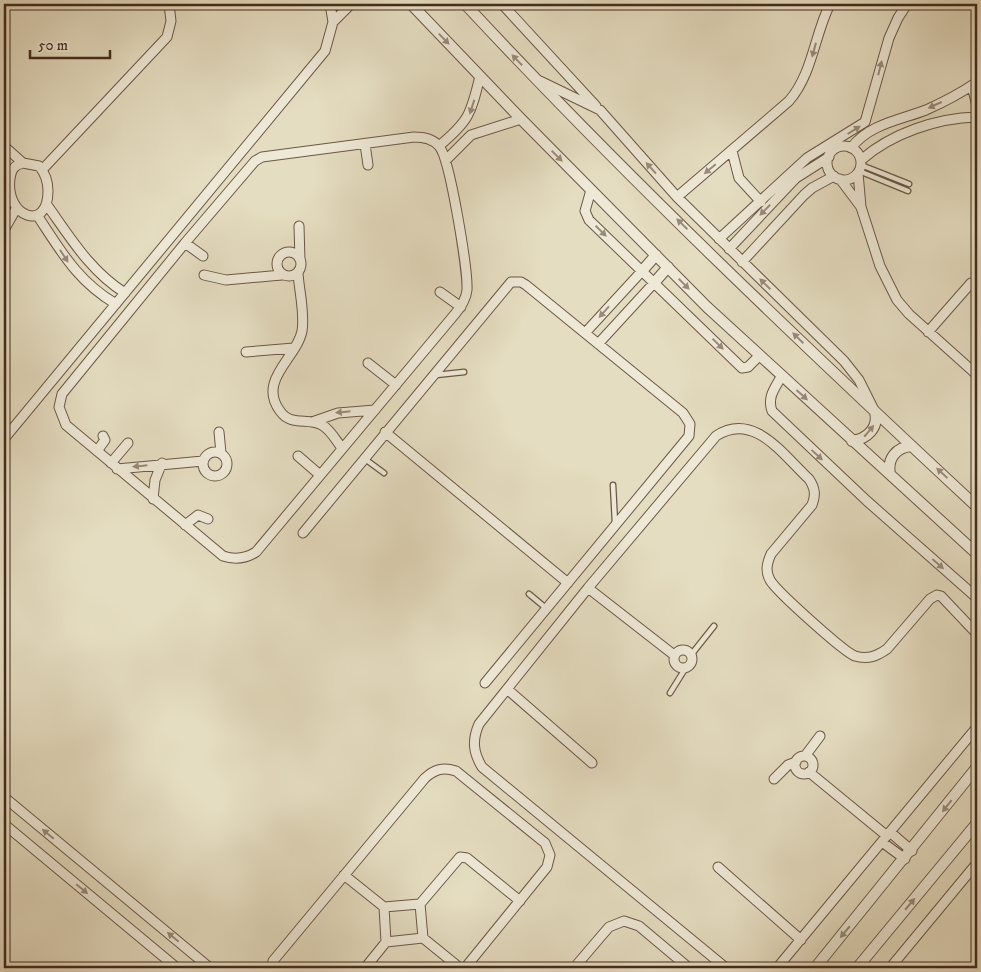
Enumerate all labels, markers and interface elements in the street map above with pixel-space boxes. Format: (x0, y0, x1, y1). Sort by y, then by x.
scale bar (30, 28, 110, 60)
one-way arrow (438, 33, 450, 45)
text: 50 m (38, 36, 68, 55)
one-way arrow (809, 42, 817, 57)
one-way arrow (511, 54, 523, 66)
one-way arrow (876, 61, 884, 76)
one-way arrow (468, 99, 476, 114)
one-way arrow (928, 102, 942, 110)
one-way arrow (847, 125, 861, 134)
one-way arrow (551, 150, 563, 162)
one-way arrow (645, 161, 656, 174)
one-way arrow (704, 164, 717, 175)
one-way arrow (759, 204, 771, 216)
one-way arrow (676, 219, 688, 231)
one-way arrow (595, 225, 607, 237)
one-way arrow (59, 249, 68, 262)
one-way arrow (678, 277, 690, 289)
one-way arrow (759, 278, 771, 290)
one-way arrow (598, 306, 610, 318)
one-way arrow (792, 332, 804, 344)
one-way arrow (712, 338, 724, 350)
one-way arrow (796, 389, 808, 401)
one-way arrow (334, 408, 350, 416)
one-way arrow (864, 425, 875, 438)
one-way arrow (811, 449, 823, 461)
one-way arrow (132, 462, 148, 470)
one-way arrow (936, 467, 948, 479)
one-way arrow (932, 558, 944, 569)
one-way arrow (942, 799, 953, 812)
one-way arrow (41, 828, 54, 839)
one-way arrow (75, 883, 88, 894)
one-way arrow (905, 898, 916, 911)
one-way arrow (839, 925, 850, 938)
one-way arrow (167, 932, 180, 943)

